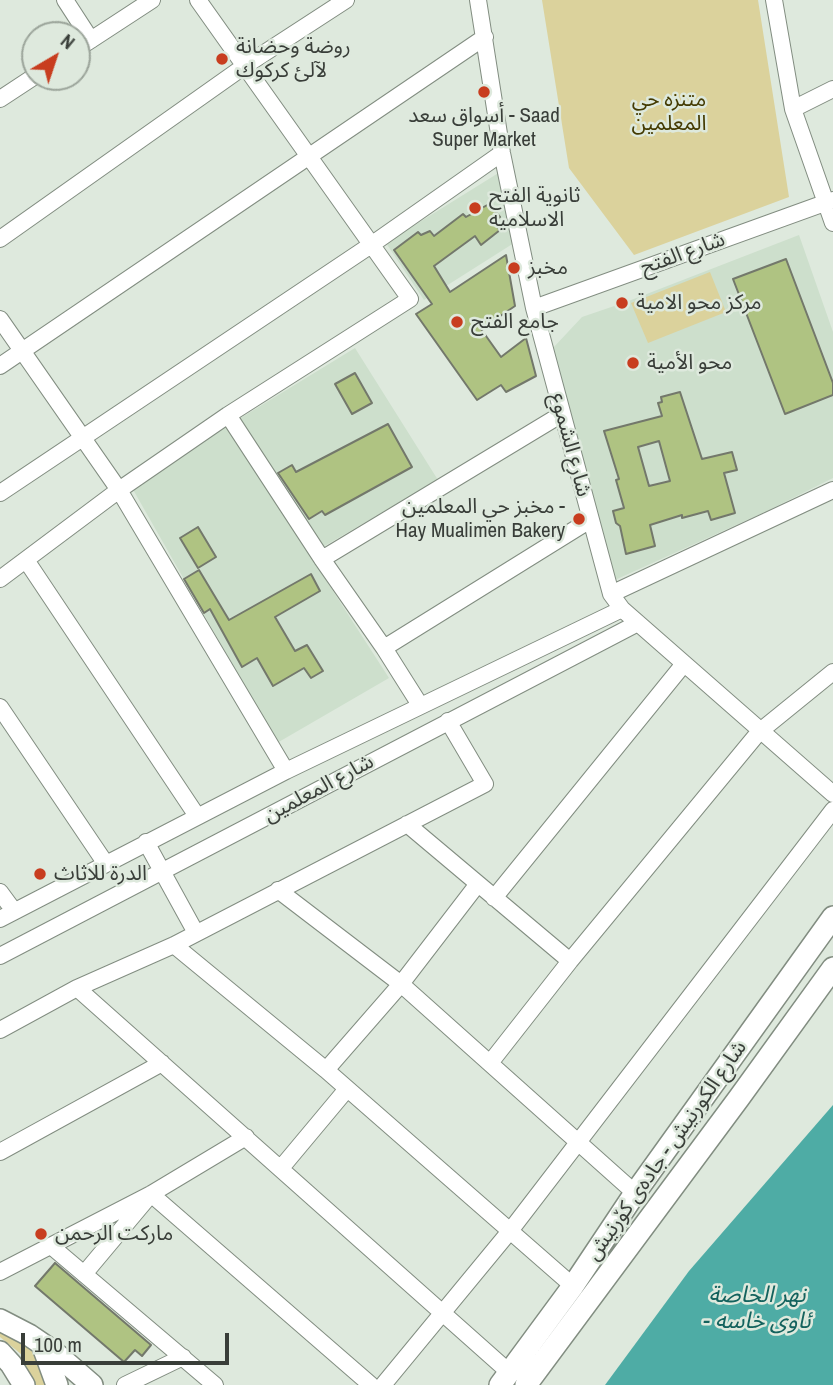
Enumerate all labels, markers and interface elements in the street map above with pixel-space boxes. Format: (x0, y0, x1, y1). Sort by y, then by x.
north arrow (21, 21, 91, 91)
text: N (55, 28, 81, 55)
place label: روضة وحضانة لآلئ كركوك (236, 34, 351, 84)
marker: روضة وحضانة لآلئ كركوك (214, 51, 230, 67)
marker: أسواق سعد - Saad Super Market (476, 84, 492, 100)
park label: متنزه حي المعلمين (631, 87, 707, 137)
place label: أسواق سعد - Saad Super Market (408, 103, 560, 153)
place label: ثانوية الفتح الاسلاميه (489, 183, 581, 233)
marker: ثانوية الفتح الاسلاميه (467, 200, 483, 216)
street label: شارع الفتح (637, 227, 729, 281)
place label: مخبز (528, 255, 568, 281)
marker: مخبز (506, 260, 522, 276)
place label: مركز محو الامية (636, 290, 762, 316)
marker: مركز محو الامية (614, 295, 630, 311)
place label: جامع الفتح (471, 309, 559, 335)
marker: جامع الفتح (449, 314, 465, 330)
place label: محو الأمية (647, 350, 732, 376)
marker: محو الأمية (625, 355, 641, 371)
street label: شارع الشموع (544, 390, 596, 500)
place label: مخبز حي المعلمين - Hay Mualimen Bakery (396, 494, 565, 544)
marker: مخبز حي المعلمين - Hay Mualimen Bakery (571, 511, 587, 527)
street label: شارع المعلمين (260, 750, 378, 828)
place label: الدرة للاثاث (54, 861, 147, 887)
marker: الدرة للاثاث (32, 866, 48, 882)
street label: شارع الكورنيش - جادەی کۆرنیش (581, 1036, 753, 1266)
place label: ماركت الرحمن (55, 1221, 173, 1247)
marker: ماركت الرحمن (33, 1226, 49, 1242)
water label: نهر الخاصة - ئاوی خاسە (704, 1282, 810, 1336)
scale bar (24, 1318, 233, 1362)
text: 100 m (34, 1330, 82, 1359)

